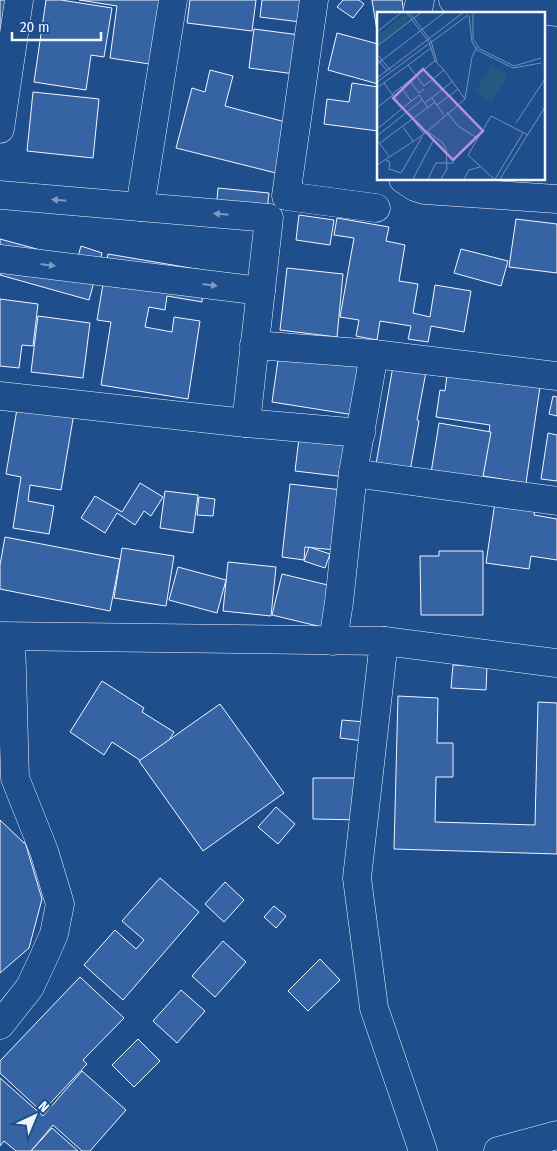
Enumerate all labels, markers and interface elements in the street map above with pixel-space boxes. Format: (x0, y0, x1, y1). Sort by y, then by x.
scale bar (12, 10, 101, 42)
inset map (377, 12, 544, 180)
text: 20 m (20, 18, 50, 36)
one-way arrow (51, 196, 67, 204)
one-way arrow (213, 210, 229, 218)
one-way arrow (41, 261, 57, 269)
one-way arrow (202, 281, 218, 289)
north arrow (10, 1091, 60, 1141)
text: N (35, 1098, 53, 1116)

